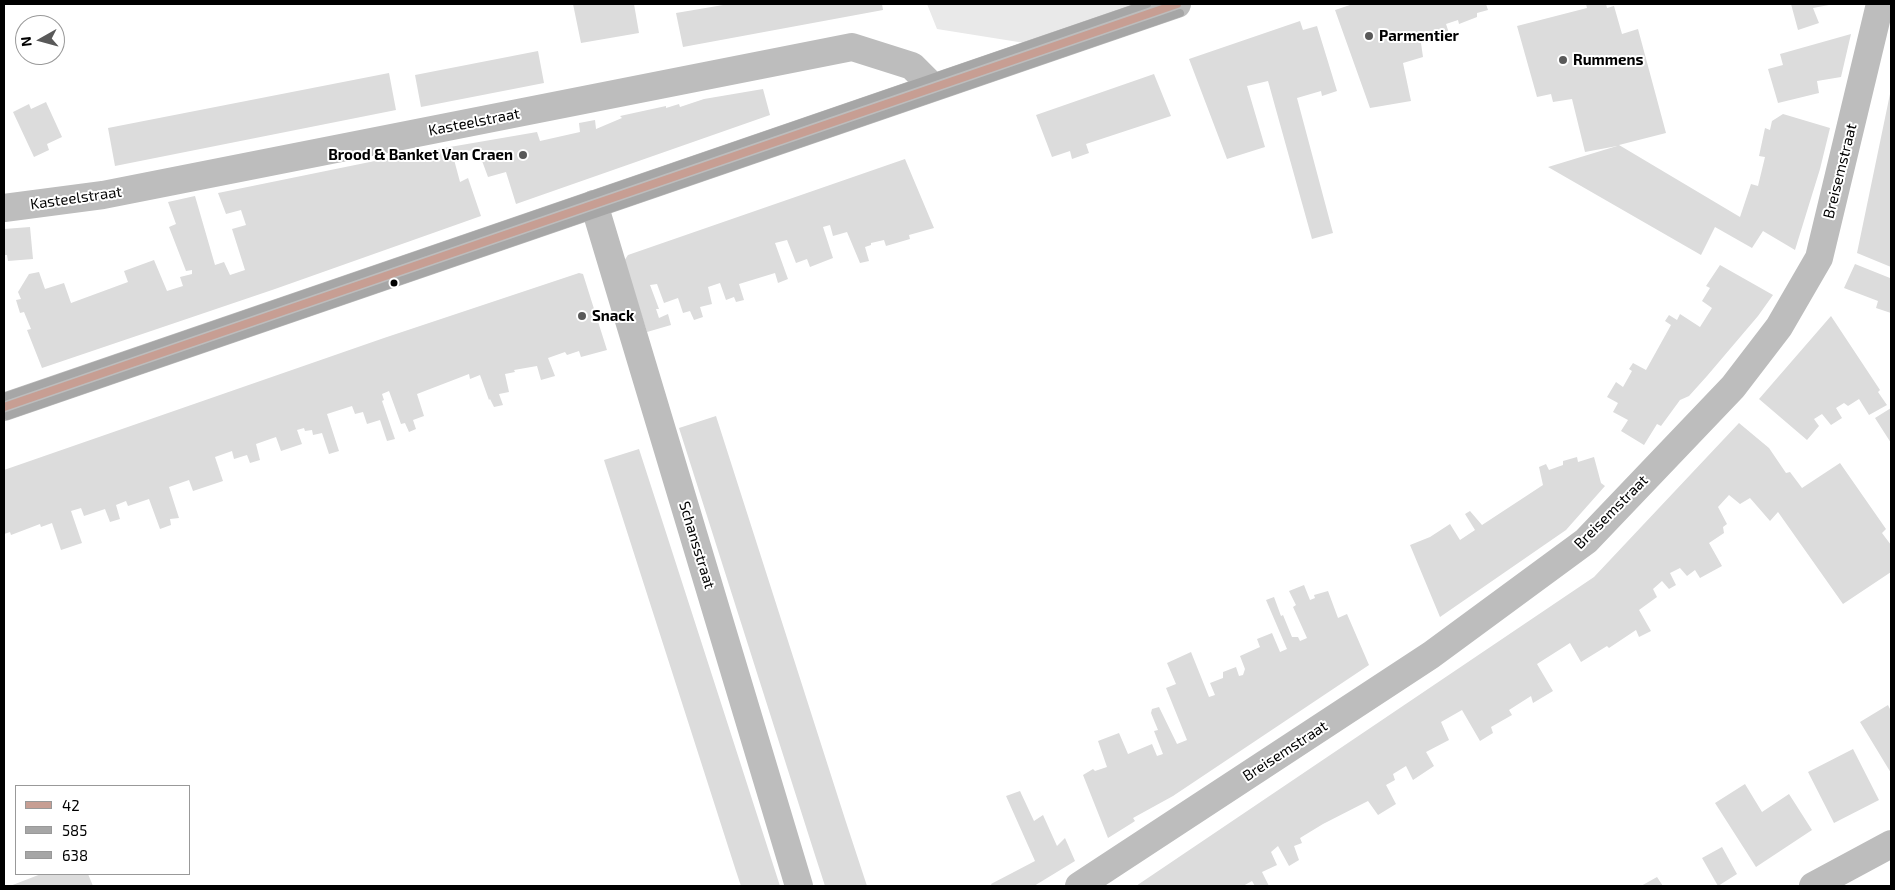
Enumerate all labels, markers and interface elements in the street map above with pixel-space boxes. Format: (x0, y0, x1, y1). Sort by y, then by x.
north arrow (15, 15, 65, 65)
place label: Parmentier (1379, 27, 1459, 45)
marker: Parmentier (1363, 30, 1375, 42)
text: N (17, 36, 35, 48)
place label: Rummens (1573, 51, 1643, 69)
marker: Rummens (1557, 54, 1569, 66)
street label: Kasteelstraat (427, 104, 521, 140)
street label: Breisemstraat (1820, 122, 1860, 220)
place label: Brood & Banket Van Craen (328, 146, 513, 164)
marker: Brood & Banket Van Craen (517, 149, 529, 161)
street label: Kasteelstraat (29, 183, 123, 213)
unlabelled marker (389, 278, 399, 288)
place label: Snack (592, 307, 634, 325)
marker: Snack (576, 310, 588, 322)
street label: Breisemstraat (1570, 471, 1652, 553)
street label: Schansstraat (675, 499, 719, 591)
street label: Breisemstraat (1239, 717, 1331, 785)
legend (15, 785, 190, 875)
text: 42 (62, 796, 80, 814)
text: 585 (62, 821, 87, 839)
text: 638 (62, 846, 88, 864)

